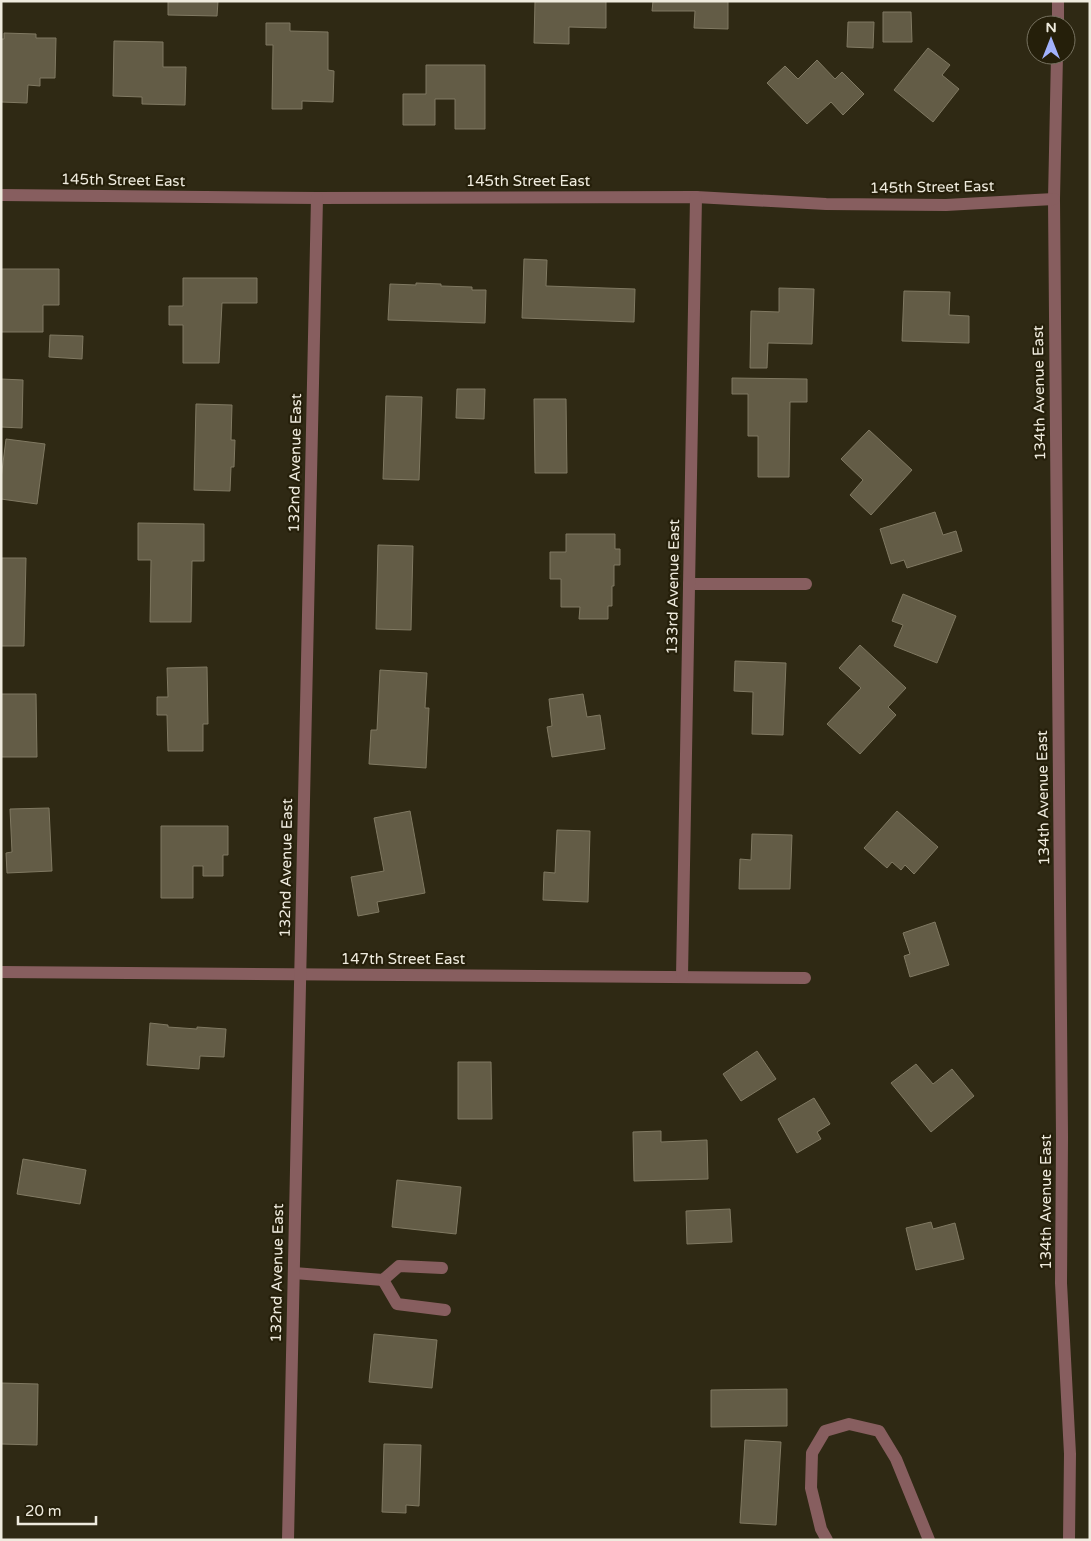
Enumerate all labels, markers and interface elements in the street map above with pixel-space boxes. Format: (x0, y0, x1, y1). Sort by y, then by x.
north arrow (1026, 15, 1076, 65)
text: N (1045, 19, 1057, 36)
street label: 145th Street East (61, 170, 186, 190)
street label: 145th Street East (466, 172, 591, 190)
street label: 145th Street East (870, 177, 995, 197)
street label: 134th Avenue East (1029, 325, 1049, 461)
street label: 132nd Avenue East (285, 393, 305, 533)
street label: 133rd Avenue East (663, 519, 683, 655)
street label: 134th Avenue East (1033, 730, 1053, 866)
street label: 132nd Avenue East (276, 798, 296, 938)
street label: 147th Street East (341, 950, 466, 968)
street label: 134th Avenue East (1037, 1134, 1055, 1270)
street label: 132nd Avenue East (267, 1203, 287, 1343)
scale bar (18, 1494, 95, 1526)
text: 20 m (25, 1502, 62, 1520)

